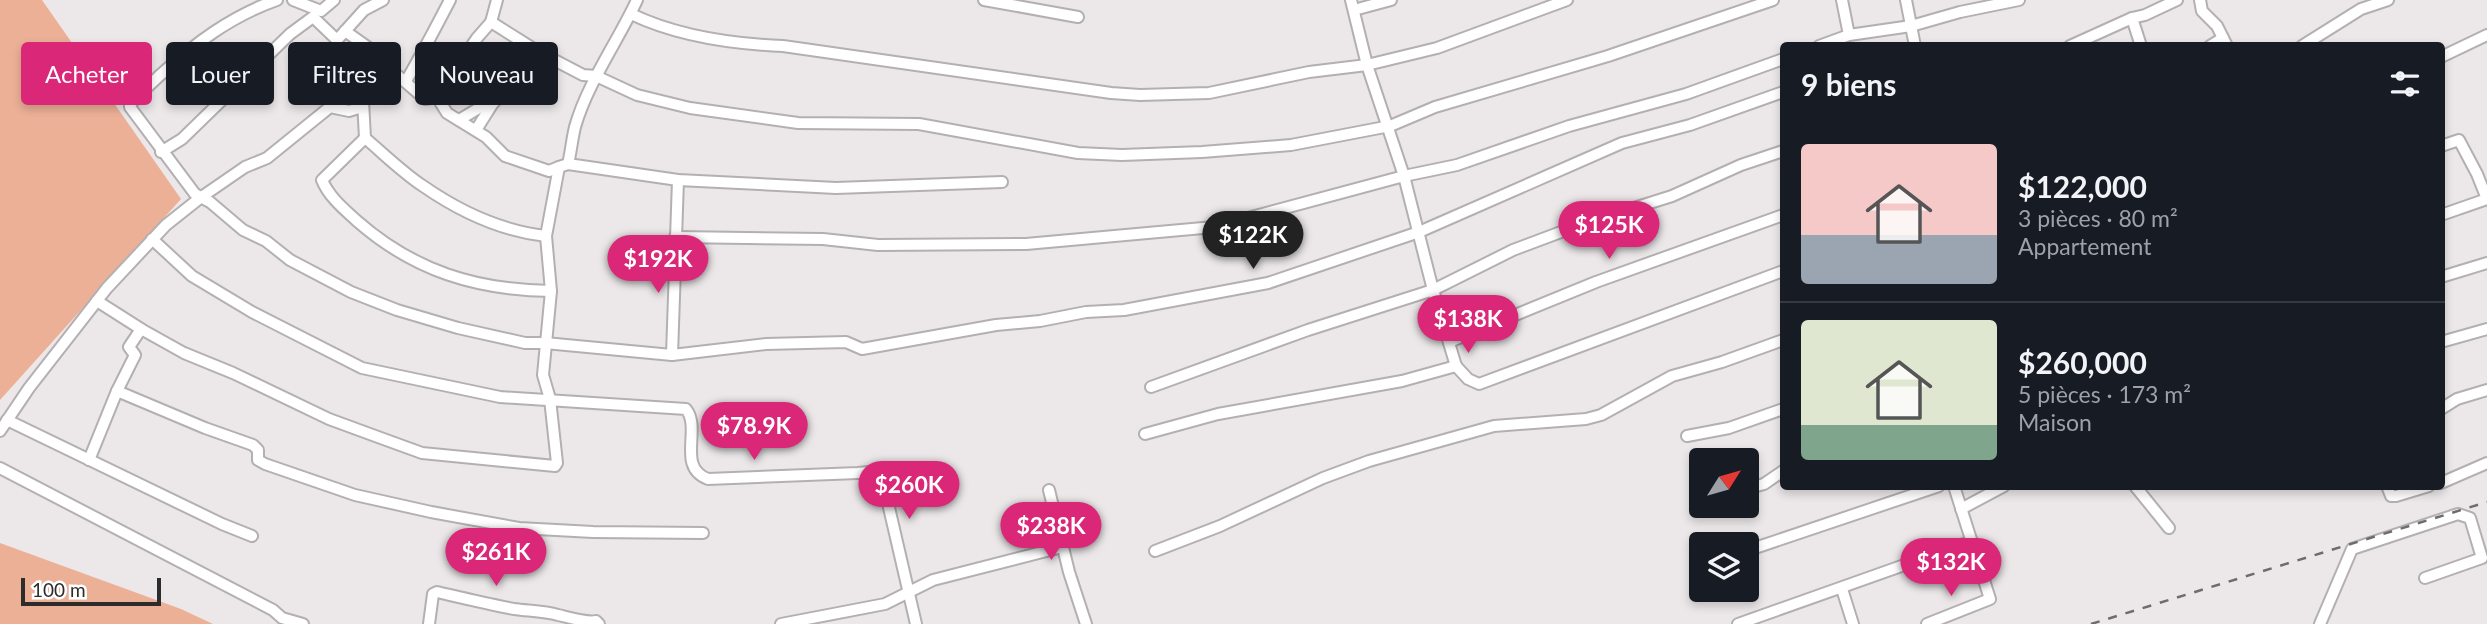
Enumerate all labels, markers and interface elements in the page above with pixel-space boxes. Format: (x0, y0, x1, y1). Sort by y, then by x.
chip: Acheter (21, 42, 152, 105)
chip: Louer (166, 42, 274, 105)
chip: Filtres (288, 42, 401, 105)
chip: Nouveau (415, 42, 558, 105)
icon: filters (2386, 65, 2424, 103)
text: 9 biens (1801, 66, 1896, 102)
text: $122,000 (2018, 168, 2147, 204)
icon: home (1857, 172, 1941, 256)
pin: $125K (1560, 202, 1658, 261)
text: 3 pièces · 80 m² (2018, 204, 2178, 232)
text: $125K (1574, 210, 1644, 238)
pin: $122K (1204, 212, 1302, 271)
text: $122K (1218, 220, 1288, 248)
text: Appartement (2018, 232, 2151, 260)
pin: $192K (609, 236, 707, 295)
text: $192K (623, 244, 693, 272)
pin: $138K (1419, 296, 1517, 355)
text: $138K (1433, 304, 1503, 332)
text: $260,000 (2018, 344, 2147, 380)
icon: home (1857, 348, 1941, 432)
text: 5 pièces · 173 m² (2018, 380, 2191, 408)
pin: $78.9K (697, 402, 811, 462)
text: Maison (2018, 408, 2092, 436)
text: $78.9K (717, 411, 791, 439)
north arrow (1689, 448, 1759, 518)
map controls (1689, 448, 1759, 602)
pin: $260K (860, 462, 958, 521)
text: $260K (874, 470, 944, 498)
pin: $238K (1002, 503, 1100, 562)
text: $238K (1016, 511, 1086, 539)
pin: $261K (447, 528, 545, 588)
button: layers (1689, 532, 1759, 602)
text: $261K (461, 537, 531, 565)
pin: $132K (1902, 538, 2000, 598)
text: $132K (1916, 547, 1986, 575)
scale bar (21, 575, 161, 607)
text: 100 m (32, 578, 86, 601)

